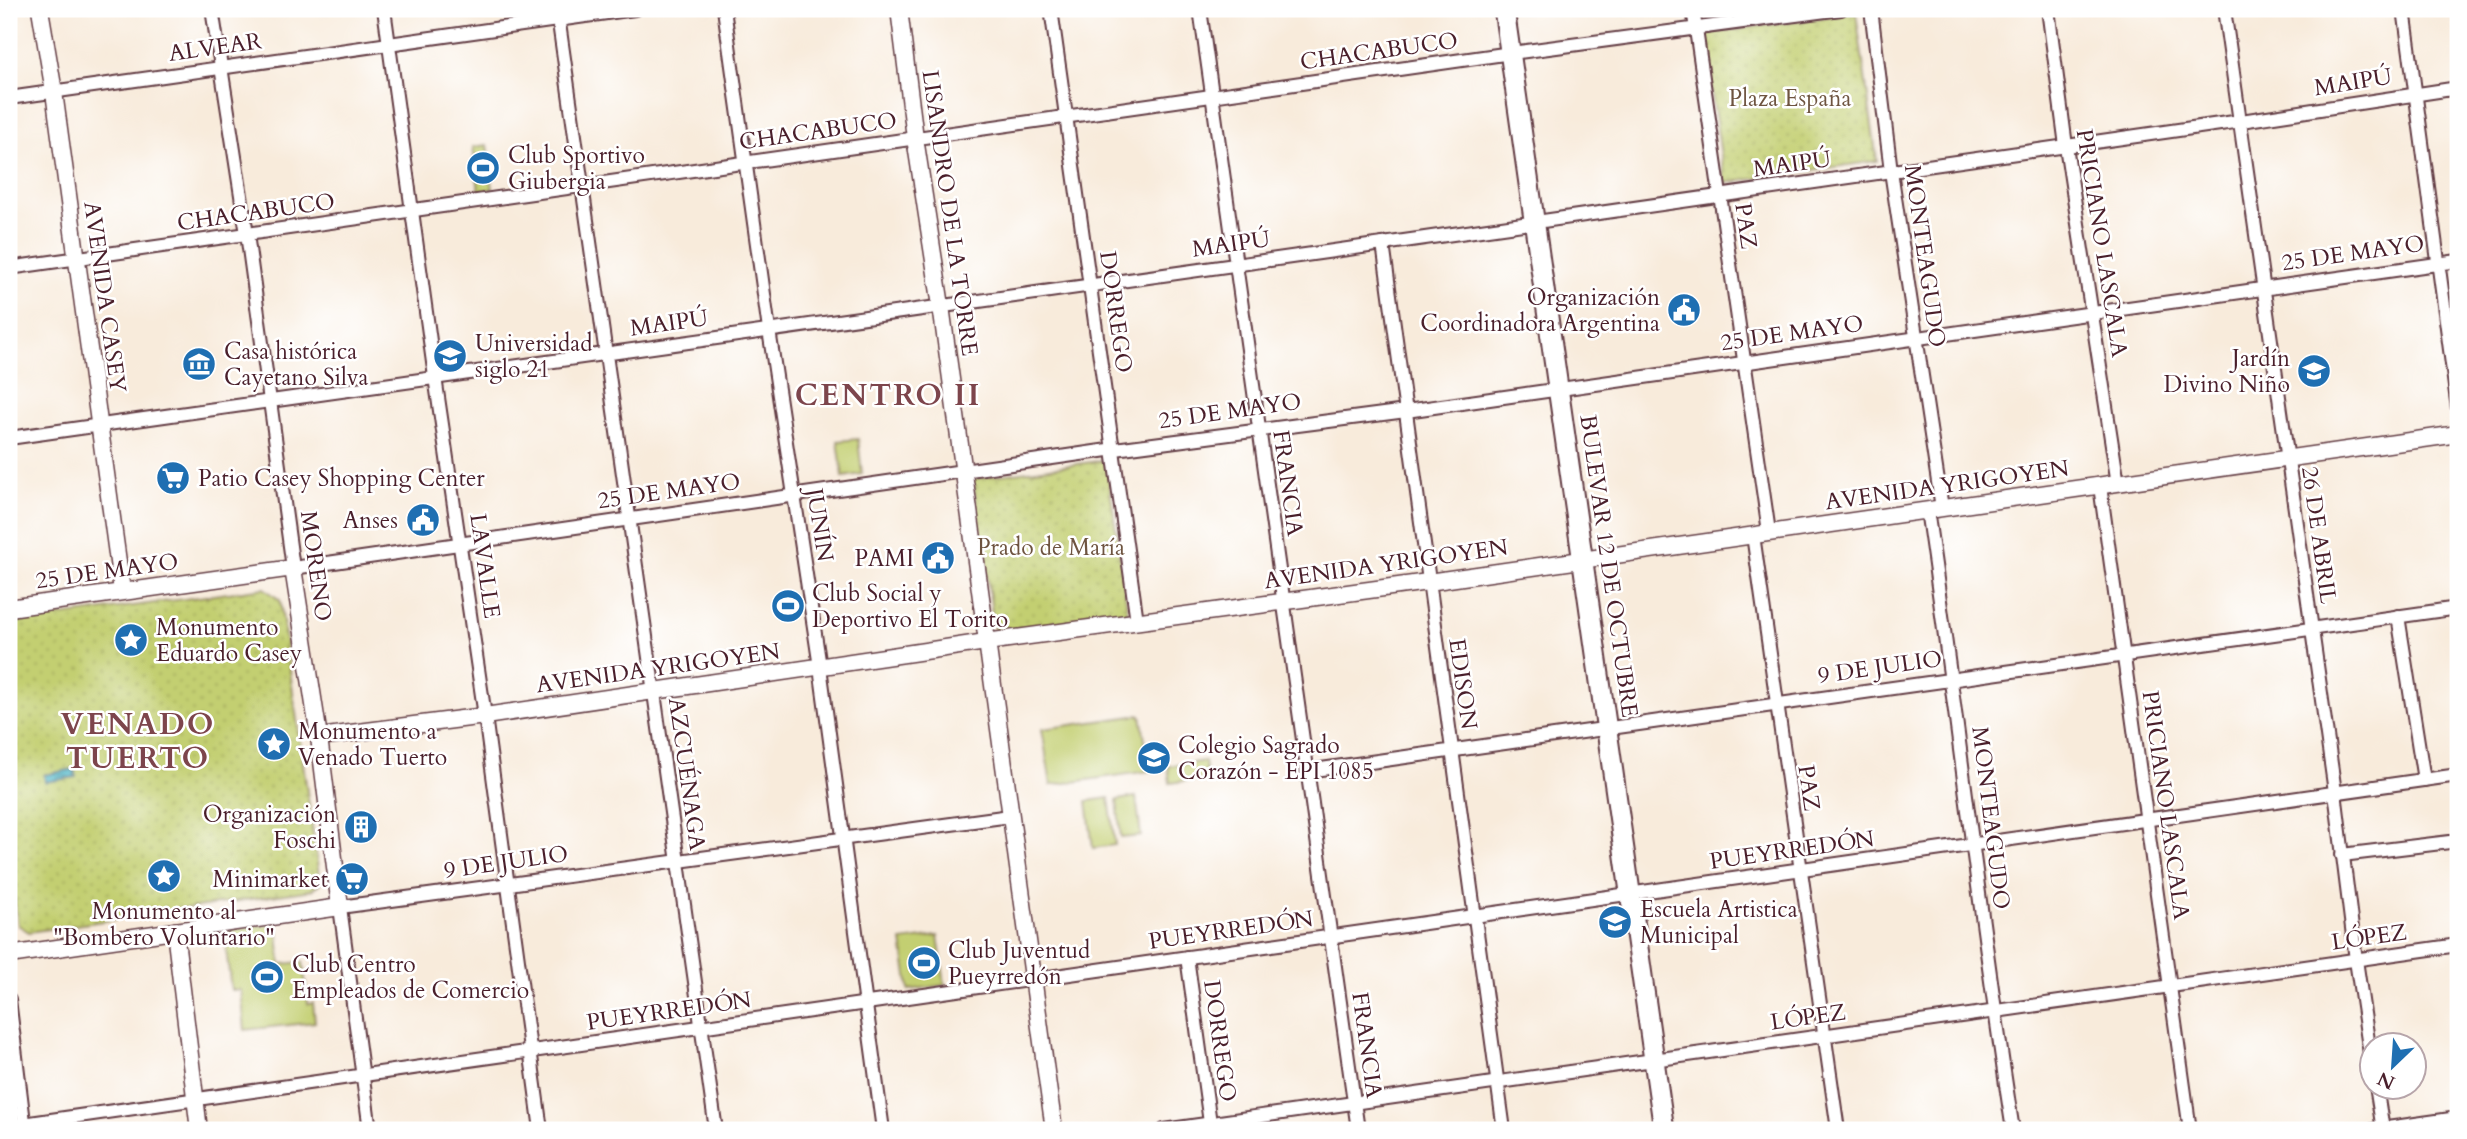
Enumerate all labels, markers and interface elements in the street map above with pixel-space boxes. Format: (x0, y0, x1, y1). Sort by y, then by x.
street label: ALVEAR (166, 25, 264, 69)
street label: CHACABUCO (1298, 25, 1460, 77)
street label: MAIPÚ (2312, 60, 2394, 103)
street label: LISANDRO DE LA TORRE (915, 68, 985, 358)
park label: Plaza España (1729, 83, 1851, 114)
street label: CHACABUCO (737, 105, 899, 157)
street label: PRICIANO LASCALA (2069, 127, 2135, 360)
place label: Club Sportivo Giubergia (508, 140, 645, 197)
street label: MAIPÚ (1751, 142, 1833, 185)
sports icon: Club Sportivo Giubergia (464, 149, 502, 187)
street label: MONTEAGUDO (1897, 163, 1953, 349)
street label: CHACABUCO (175, 186, 337, 238)
street label: AVENIDA CASEY (76, 199, 134, 396)
street label: PAZ (1727, 201, 1765, 251)
street label: MAIPÚ (1190, 222, 1272, 265)
street label: 25 DE MAYO (2280, 228, 2426, 278)
street label: DORREGO (1092, 249, 1140, 375)
place label: Organización Coordinadora Argentina (1420, 282, 1660, 339)
public building icon: Organización Coordinadora Argentina (1665, 291, 1703, 329)
street label: MAIPÚ (628, 301, 710, 344)
street label: 25 DE MAYO (1719, 308, 1865, 358)
place label: Universidad siglo 21 (475, 328, 593, 385)
place label: Casa histórica Cayetano Silva (224, 336, 368, 393)
school or university icon: Universidad siglo 21 (431, 337, 469, 375)
place label: Jardín Divino Niño (2163, 343, 2290, 400)
museum icon: Casa histórica Cayetano Silva (180, 345, 218, 383)
school or university icon: Jardín Divino Niño (2295, 352, 2333, 390)
district label: CENTRO II (795, 375, 981, 416)
street label: 25 DE MAYO (1157, 386, 1303, 436)
street label: BULEVAR 12 DE OCTUBRE (1572, 413, 1646, 719)
street label: FRANCIA (1265, 428, 1311, 539)
street label: AVENIDA YRIGOYEN (1823, 452, 2071, 517)
supermarket icon: Patio Casey Shopping Center (154, 459, 192, 497)
place label: Patio Casey Shopping Center (198, 463, 485, 494)
street label: 26 DE ABRIL (2294, 464, 2344, 606)
street label: 25 DE MAYO (596, 466, 742, 516)
street label: JUNÍN (798, 483, 841, 564)
public building icon: Anses (404, 501, 442, 539)
place label: Anses (343, 505, 398, 536)
street label: MORENO (293, 509, 339, 623)
street label: LAVALLE (462, 512, 508, 620)
street label: AVENIDA YRIGOYEN (1262, 531, 1510, 596)
park label: Prado de María (977, 532, 1125, 563)
public building icon: PAMI (919, 539, 957, 577)
place label: PAMI (855, 543, 914, 574)
street label: 25 DE MAYO (34, 546, 180, 596)
place label: Club Social y Deportivo El Torito (812, 578, 1008, 635)
sports icon: Club Social y Deportivo El Torito (769, 587, 807, 625)
place label: Monumento Eduardo Casey (156, 612, 302, 669)
place icon: Monumento Eduardo Casey (112, 621, 150, 659)
street label: AVENIDA YRIGOYEN (534, 635, 782, 700)
street label: EDISON (1441, 636, 1485, 732)
street label: 9 DE JULIO (1816, 643, 1944, 691)
street label: PRICIANO LASCALA (2135, 689, 2198, 922)
street label: AZCUÉNAGA (661, 696, 713, 853)
district label: VENADO TUERTO (61, 704, 215, 779)
place label: Monumento a Venado Tuerto (298, 716, 447, 773)
place icon: Monumento a Venado Tuerto (255, 725, 293, 763)
street label: MONTEAGUDO (1964, 725, 2018, 911)
place label: Colegio Sagrado Corazón - EPI 1085 (1178, 730, 1374, 787)
school or university icon: Colegio Sagrado Corazón - EPI 1085 (1135, 739, 1173, 777)
street label: PAZ (1790, 763, 1828, 813)
place label: Organización Foschi (203, 799, 336, 856)
building icon: Organización Foschi (342, 808, 380, 846)
street label: PUEYRREDÓN (1707, 822, 1877, 877)
street label: 9 DE JULIO (442, 838, 570, 886)
place icon: Monumento al "Bombero Voluntario" (145, 857, 183, 895)
supermarket icon: Minimarket (333, 860, 371, 898)
place label: Minimarket (213, 864, 328, 895)
place label: Escuela Artistica Municipal (1640, 894, 1798, 951)
place label: Monumento al "Bombero Voluntario" (53, 896, 275, 953)
street label: PUEYRREDÓN (1146, 902, 1316, 957)
school or university icon: Escuela Artistica Municipal (1596, 903, 1634, 941)
street label: LÓPEZ (2329, 915, 2409, 958)
place label: Club Juventud Pueyrredón (948, 935, 1091, 992)
sports icon: Club Juventud Pueyrredón (905, 944, 943, 982)
place label: Club Centro Empleados de Comercio (292, 949, 529, 1006)
sports icon: Club Centro Empleados de Comercio (248, 958, 286, 996)
street label: DORREGO (1196, 978, 1244, 1104)
street label: PUEYRREDÓN (584, 983, 754, 1038)
street label: FRANCIA (1344, 990, 1390, 1101)
street label: LÓPEZ (1768, 995, 1848, 1038)
north arrow (2358, 1030, 2428, 1100)
text: N (2373, 1065, 2399, 1096)

